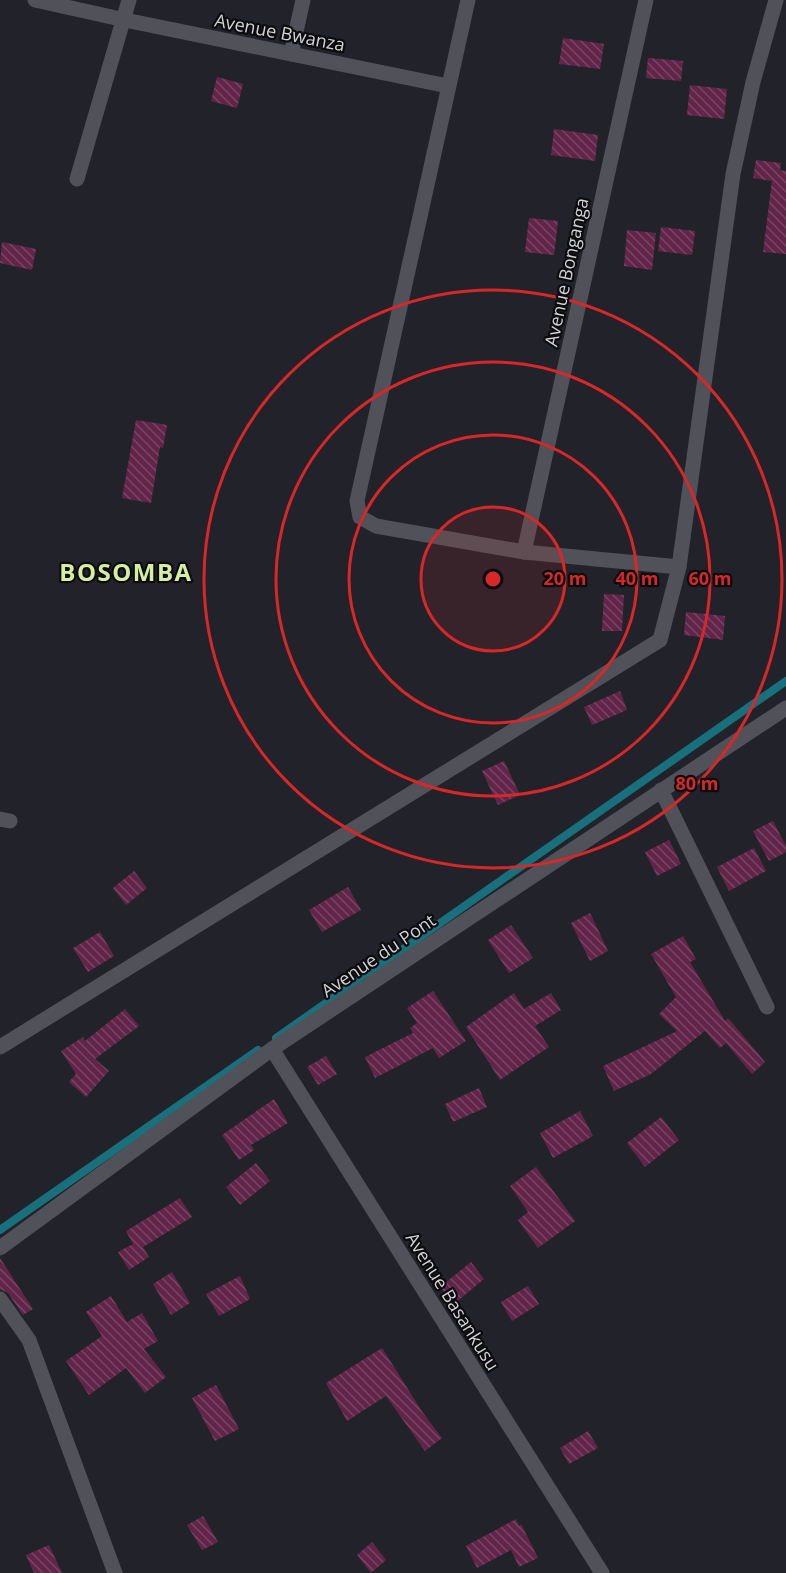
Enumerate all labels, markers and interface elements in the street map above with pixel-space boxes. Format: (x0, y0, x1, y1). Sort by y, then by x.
street label: Avenue Bwanza (213, 8, 347, 56)
street label: Avenue Bonganga (539, 195, 593, 349)
district label: BOSOMBA (59, 555, 193, 588)
text: 20 m (544, 566, 586, 590)
text: 40 m (616, 566, 658, 590)
text: 60 m (689, 566, 731, 590)
centre of rings (483, 569, 503, 589)
text: 80 m (676, 771, 718, 795)
street label: Avenue du Pont (316, 908, 440, 1002)
street label: Avenue Basankusu (401, 1227, 505, 1375)

